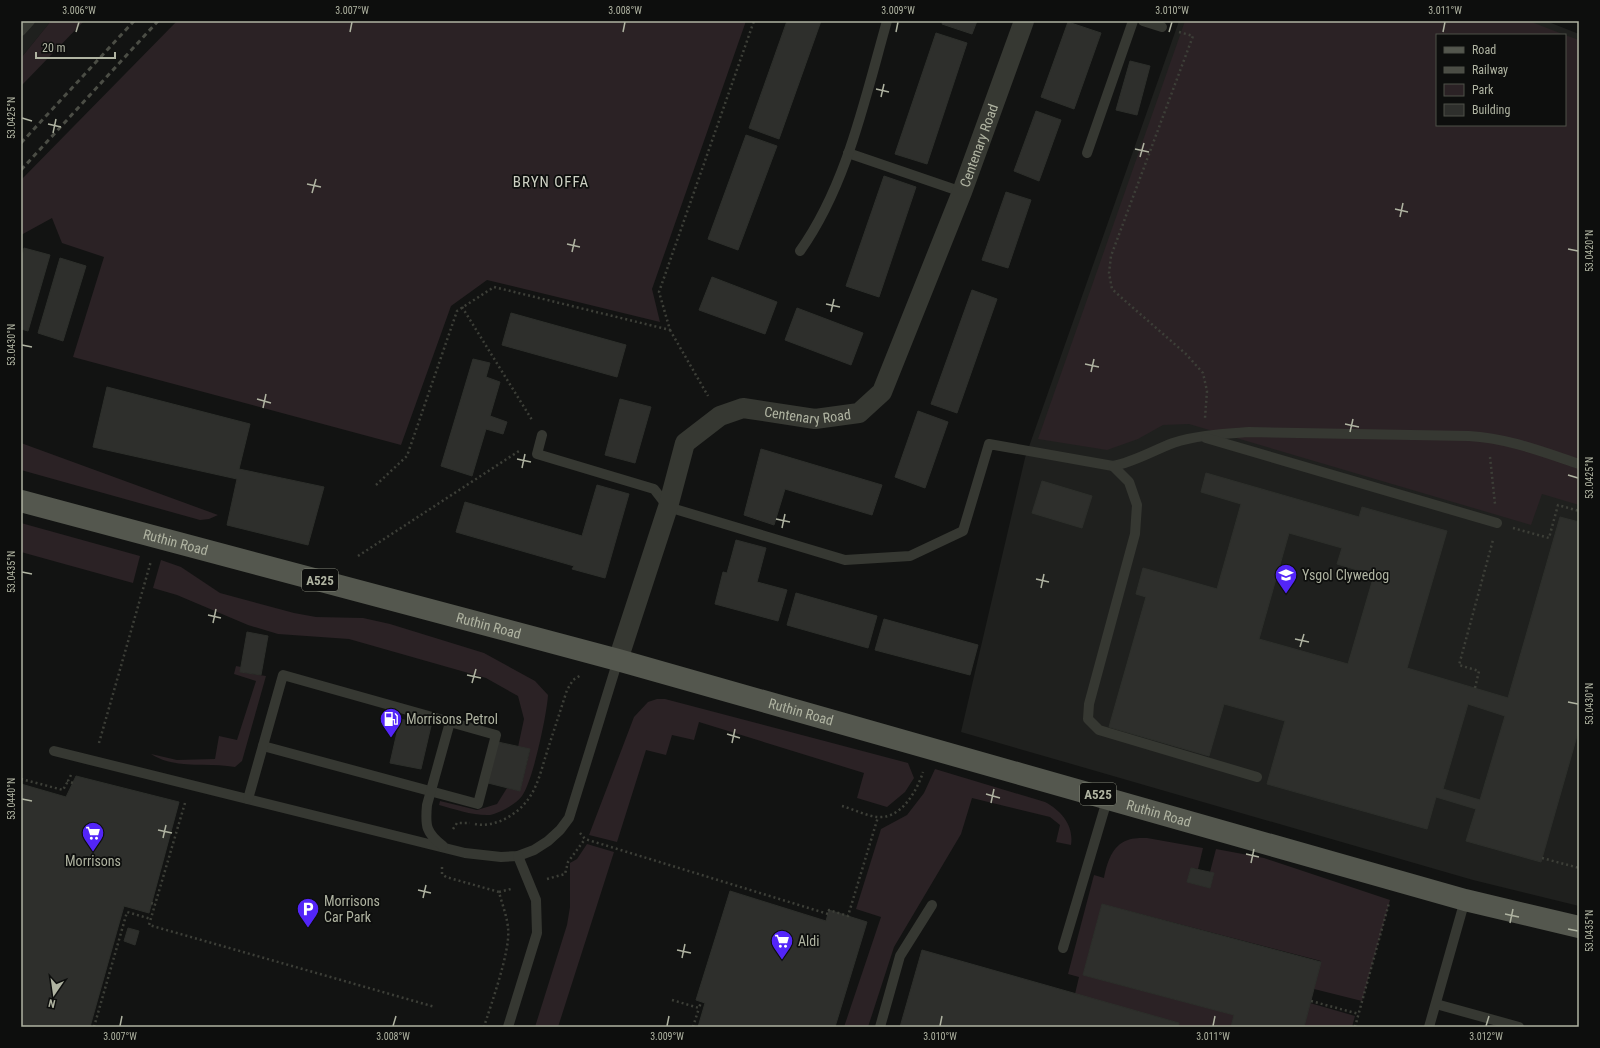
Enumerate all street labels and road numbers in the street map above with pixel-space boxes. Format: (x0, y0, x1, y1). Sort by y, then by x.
street label: Centenary Road (956, 102, 1001, 189)
street label: Centenary Road (763, 403, 852, 427)
street label: Ruthin Road (141, 526, 210, 558)
road number: A525 (302, 569, 338, 591)
street label: Ruthin Road (455, 609, 523, 642)
street label: Ruthin Road (767, 695, 835, 729)
road number: A525 (1080, 783, 1116, 805)
street label: Ruthin Road (1125, 797, 1193, 830)

